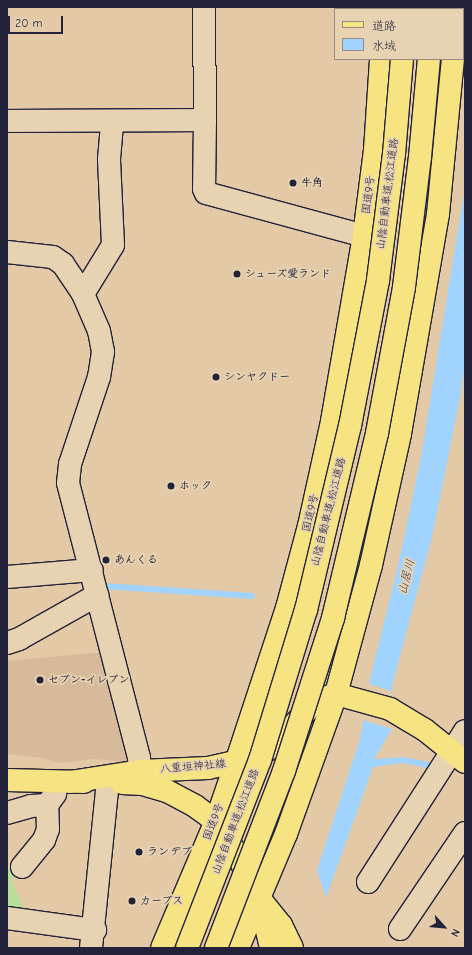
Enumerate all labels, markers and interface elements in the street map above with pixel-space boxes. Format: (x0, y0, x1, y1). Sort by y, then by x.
scale bar (10, 8, 65, 34)
legend (334, 8, 464, 60)
text: 20 m (15, 16, 43, 30)
text: 道路 (372, 19, 396, 33)
text: 水域 (372, 39, 396, 53)
street label: 山陰自動車道;松江道路 (375, 138, 401, 250)
street label: 国道9号 (360, 175, 378, 215)
place label: 牛角 (301, 176, 323, 190)
marker: 牛角 (288, 178, 298, 188)
place label: シューズ愛ランド (245, 267, 333, 281)
marker: シューズ愛ランド (232, 269, 242, 279)
place label: シンヤクドー (224, 370, 290, 384)
marker: シンヤクドー (211, 372, 221, 382)
street label: 山陰自動車道;松江道路 (309, 456, 349, 568)
place label: ホック (179, 479, 212, 493)
marker: ホック (166, 481, 176, 491)
street label: 国道9号 (300, 493, 322, 533)
place label: あんくる (114, 553, 158, 567)
marker: あんくる (101, 555, 111, 565)
water label: 山居川 (396, 558, 418, 596)
place label: セブン-イレブン (48, 673, 129, 687)
marker: セブン-イレブン (35, 675, 45, 685)
street label: 八重垣神社線 (160, 758, 226, 776)
street label: 山陰自動車道;松江道路 (210, 767, 262, 877)
street label: 国道9号 (201, 802, 227, 842)
place label: ランデブ (147, 845, 191, 859)
marker: ランデブ (134, 847, 144, 857)
place label: カーブス (140, 894, 184, 908)
marker: カーブス (127, 896, 137, 906)
north arrow (424, 907, 464, 947)
text: N (448, 927, 463, 939)

